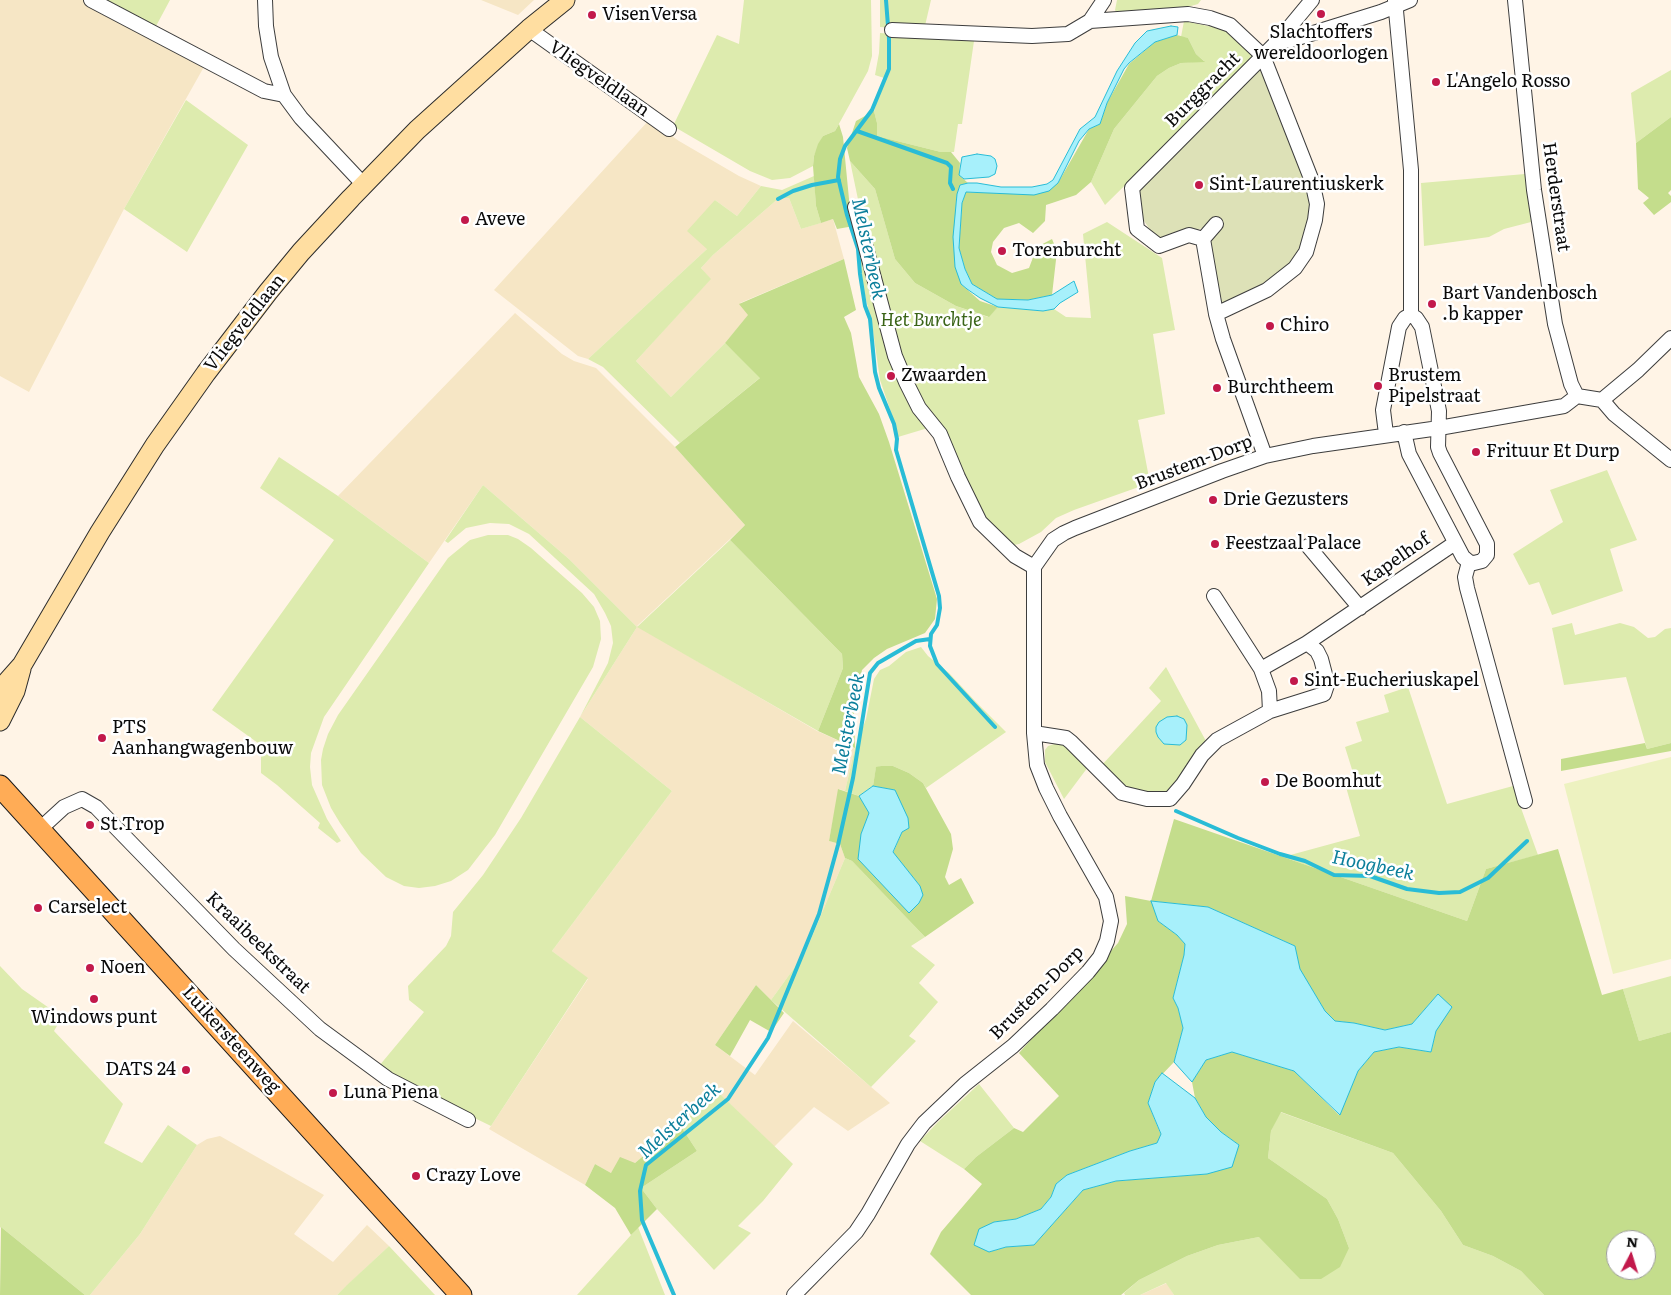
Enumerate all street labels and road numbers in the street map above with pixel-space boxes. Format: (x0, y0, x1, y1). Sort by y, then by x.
street label: Vliegveldlaan (544, 36, 654, 122)
street label: Burggracht (1161, 48, 1245, 132)
street label: Herderstraat (1538, 141, 1574, 253)
street label: Vliegveldlaan (200, 270, 290, 376)
street label: Brustem-Dorp (1132, 431, 1256, 495)
street label: Kapelhof (1358, 529, 1434, 591)
street label: Kraaibeekstraat (201, 888, 315, 998)
street label: Brustem-Dorp (986, 942, 1088, 1044)
street label: Luikersteenweg (177, 982, 285, 1098)

